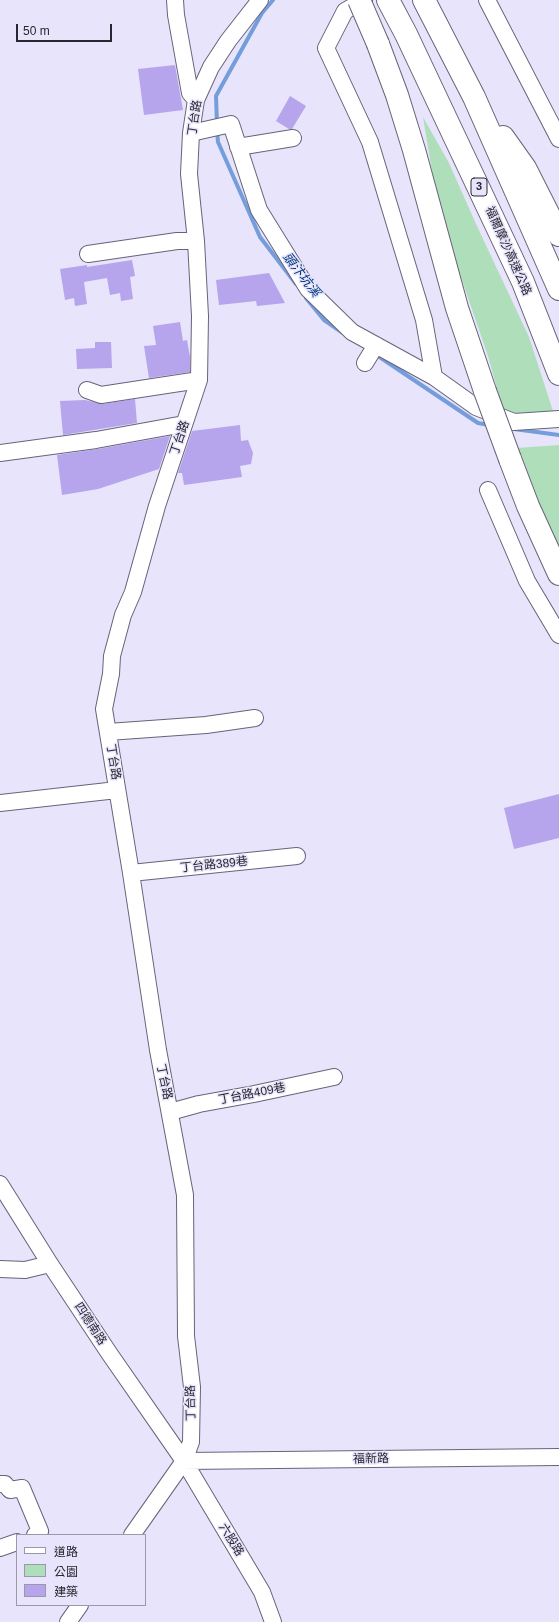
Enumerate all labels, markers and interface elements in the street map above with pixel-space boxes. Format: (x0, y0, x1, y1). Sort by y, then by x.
scale bar (18, 16, 114, 42)
text: 50 m (23, 24, 50, 38)
street label: 丁台路 (185, 99, 205, 137)
road number: 3 (471, 178, 487, 196)
street label: 福爾摩沙高速公路 (482, 204, 534, 298)
water label: 頭汴坑溪 (279, 250, 323, 300)
street label: 丁台路 (167, 419, 193, 457)
street label: 丁台路 (103, 743, 123, 781)
street label: 丁台路389巷 (179, 854, 249, 876)
street label: 丁台路 (153, 1063, 175, 1101)
street label: 丁台路409巷 (217, 1080, 287, 1108)
street label: 四德南路 (71, 1300, 109, 1348)
street label: 丁台路 (183, 1385, 199, 1421)
street label: 福新路 (353, 1451, 389, 1467)
street label: 六股路 (215, 1521, 247, 1559)
legend (16, 1534, 146, 1606)
text: 道路 (54, 1545, 78, 1559)
text: 公園 (54, 1565, 78, 1579)
text: 建築 (54, 1585, 78, 1599)

